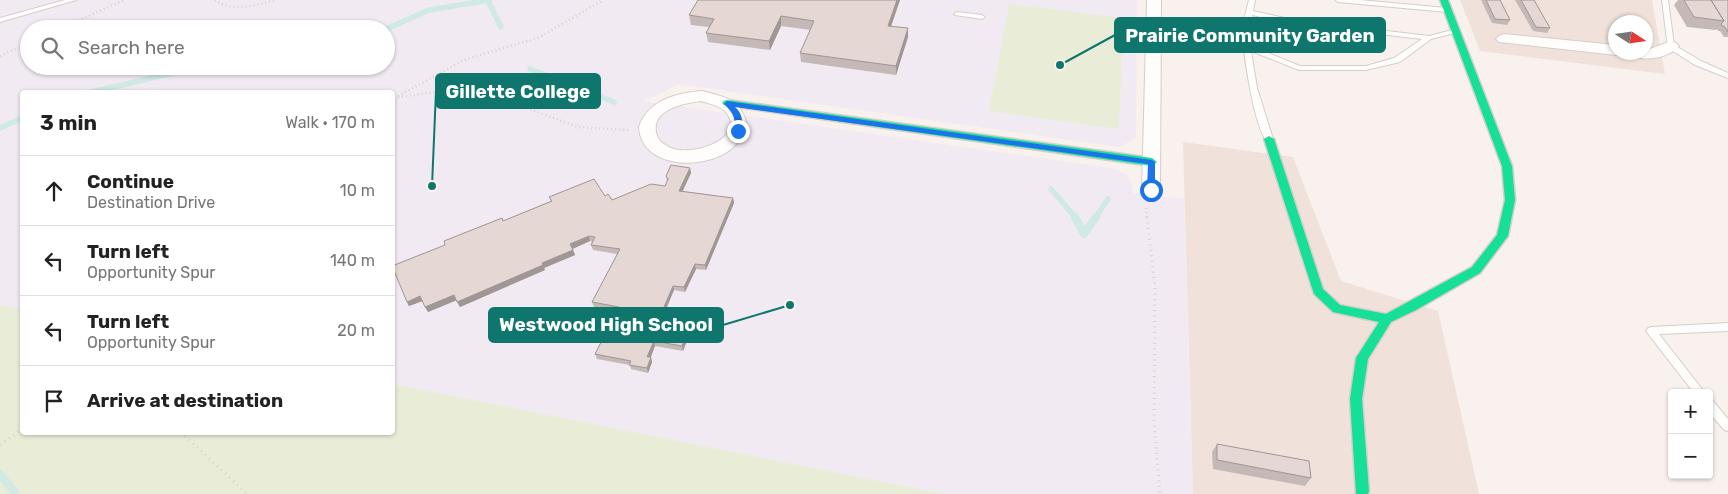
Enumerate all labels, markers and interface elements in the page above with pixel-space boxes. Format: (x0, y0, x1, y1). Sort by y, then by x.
north arrow (1608, 15, 1653, 60)
callout: Prairie Community Garden (1115, 18, 1385, 52)
search box (20, 20, 395, 75)
text: Prairie Community Garden (1125, 24, 1375, 47)
icon: search (38, 34, 66, 62)
text: Search here (78, 36, 185, 59)
callout: Gillette College (436, 74, 600, 108)
text: Gillette College (446, 80, 590, 103)
text: 3 min (40, 110, 97, 135)
text: Walk · 170 m (285, 113, 375, 132)
route end (727, 120, 750, 143)
text: Continue (87, 170, 174, 193)
icon: ahead (40, 177, 68, 205)
route start (1140, 179, 1163, 202)
text: 10 m (340, 181, 375, 200)
text: Destination Drive (87, 193, 215, 212)
text: Turn left (87, 240, 169, 263)
icon: left (40, 247, 68, 275)
text: 140 m (330, 251, 375, 270)
text: Opportunity Spur (87, 263, 215, 282)
callout: Westwood High School (489, 308, 723, 342)
text: Turn left (87, 310, 169, 333)
text: Westwood High School (499, 313, 713, 336)
icon: left (40, 317, 68, 345)
text: 20 m (337, 321, 375, 340)
text: Opportunity Spur (87, 333, 215, 352)
icon: arrive (40, 387, 68, 415)
text: Arrive at destination (87, 389, 283, 412)
map controls (1668, 389, 1713, 479)
button: + (1668, 389, 1713, 434)
button: − (1668, 434, 1713, 479)

